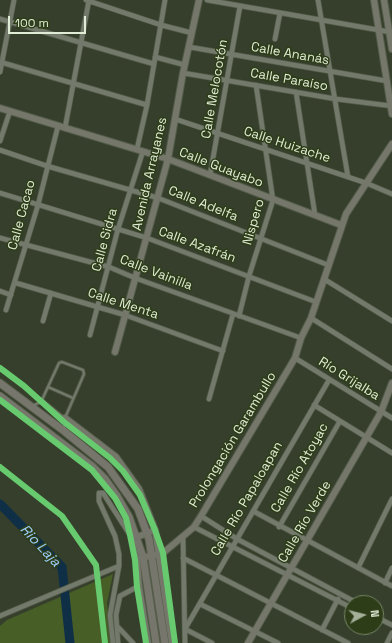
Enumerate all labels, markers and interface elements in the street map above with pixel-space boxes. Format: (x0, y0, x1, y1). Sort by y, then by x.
scale bar (10, 8, 88, 34)
text: 100 m (15, 15, 49, 31)
street label: Calle Melocotón (199, 38, 231, 140)
street label: Calle Ananás (250, 39, 330, 69)
street label: Calle Paraíso (249, 65, 329, 95)
street label: Avenida Arrayanes (129, 116, 171, 232)
street label: Calle Huizache (242, 124, 332, 166)
street label: Calle Guayabo (177, 145, 265, 191)
street label: Calle Cacao (5, 178, 39, 252)
street label: Calle Adelfa (166, 183, 240, 225)
street label: Nispero (240, 197, 268, 247)
street label: Calle Sidra (89, 207, 121, 273)
street label: Calle Azafrán (156, 224, 238, 266)
street label: Calle Vainilla (118, 252, 194, 294)
street label: Calle Menta (86, 285, 160, 323)
street label: Río Grijalba (316, 354, 382, 404)
street label: Prolongación Garambullo (186, 369, 280, 511)
street label: Calle Río Atoyac (268, 420, 332, 516)
street label: Calle Río Papaloapan (208, 439, 286, 559)
street label: Calle Río Verde (275, 478, 335, 566)
water label: Rio Laja (16, 521, 64, 571)
north arrow (344, 595, 384, 635)
text: N (368, 609, 382, 618)

